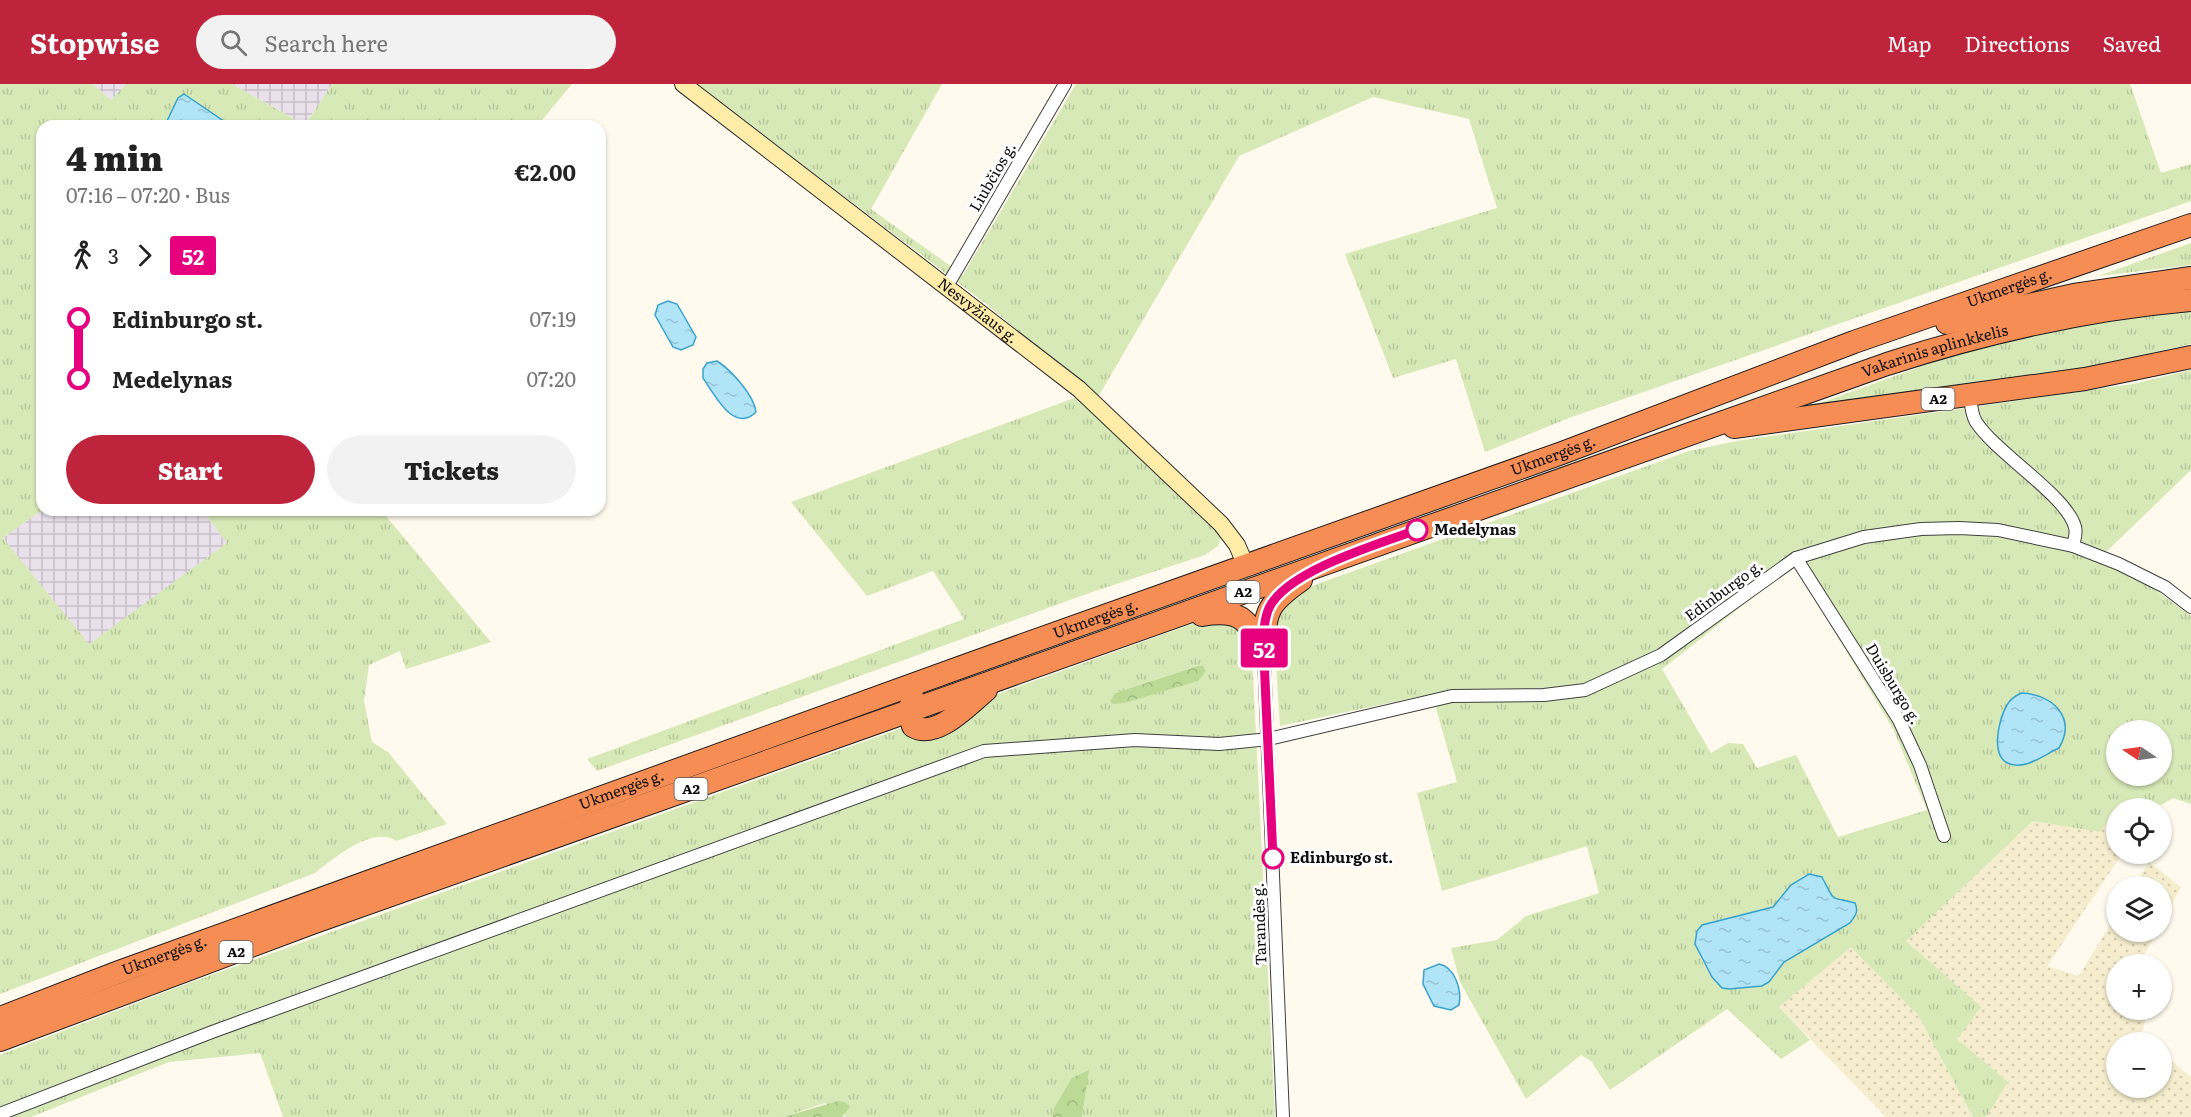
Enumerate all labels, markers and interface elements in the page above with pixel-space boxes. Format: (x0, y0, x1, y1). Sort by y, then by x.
search box (196, 15, 616, 69)
text: Stopwise (30, 21, 160, 63)
icon: search (217, 26, 250, 59)
text: Search here (265, 26, 388, 59)
text: Map (1887, 27, 1932, 58)
text: Directions (1965, 27, 2070, 58)
text: Saved (2103, 27, 2161, 58)
text: 4 min (66, 132, 163, 181)
street label: Liubčios g. (962, 137, 1021, 215)
text: €2.00 (515, 155, 576, 188)
text: 07:16 – 07:20 · Bus (66, 179, 230, 209)
icon: walk (66, 239, 99, 272)
icon: forward (128, 239, 161, 272)
text: 3 (108, 240, 119, 270)
text: 52 (182, 240, 204, 271)
street label: Ukmergės g. (1963, 261, 2055, 312)
street label: Nesvyžiaus g. (934, 271, 1024, 348)
text: Edinburgo st. (112, 302, 263, 335)
text: 07:19 (529, 303, 576, 333)
street label: Vakarinis aplinkkelis (1858, 317, 2010, 382)
text: Medelynas (112, 362, 232, 395)
text: 07:20 (527, 363, 576, 393)
road number: A2 (1922, 388, 1954, 410)
street label: Ukmergės g. (1507, 428, 1599, 480)
button: Start (66, 435, 315, 504)
button: Tickets (327, 435, 576, 504)
place label: Medelynas (1434, 517, 1516, 540)
marker: Medelynas (1406, 519, 1428, 541)
street label: Edinburgo g. (1679, 553, 1767, 626)
road number: A2 (1226, 581, 1260, 603)
street label: Ukmergės g. (1049, 592, 1141, 644)
line badge: 52 (1237, 628, 1291, 668)
text: 52 (1253, 633, 1275, 664)
street label: Duisburgo g. (1861, 638, 1928, 728)
north arrow (2106, 720, 2172, 786)
map controls (2106, 720, 2172, 1098)
street label: Ukmergės g. (575, 763, 667, 815)
road number: A2 (674, 778, 708, 800)
button: locate (2106, 798, 2172, 864)
place label: Edinburgo st. (1290, 845, 1393, 868)
marker: Edinburgo st. (1262, 847, 1284, 869)
button: layers (2106, 876, 2172, 942)
street label: Tarandės g. (1246, 882, 1271, 966)
street label: Ukmergės g. (118, 928, 210, 980)
road number: A2 (220, 941, 252, 963)
button: + (2106, 954, 2172, 1020)
button: − (2106, 1032, 2172, 1098)

